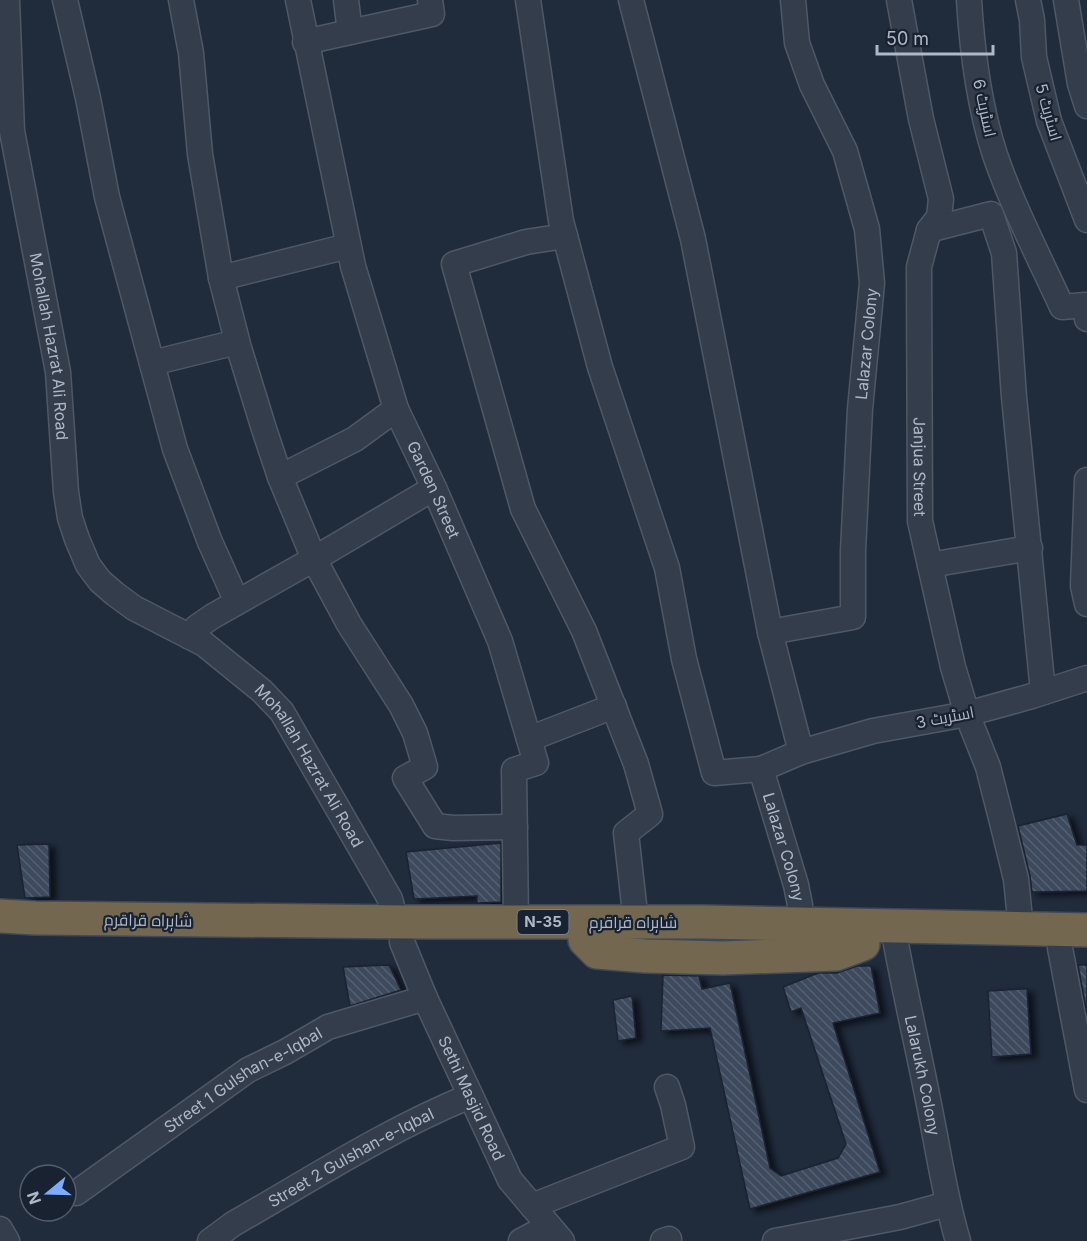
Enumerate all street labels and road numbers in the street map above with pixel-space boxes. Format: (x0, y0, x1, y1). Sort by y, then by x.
street label: اسٹریٹ 6 (969, 77, 1001, 139)
street label: اسٹریٹ 5 (1031, 81, 1067, 143)
street label: Mohallah Hazrat Ali Road (25, 251, 73, 441)
street label: Lalazar Colony (851, 287, 881, 401)
street label: Janjua Street (910, 417, 930, 517)
street label: Garden Street (403, 438, 465, 541)
street label: Mohallah Hazrat Ali Road (251, 680, 368, 851)
street label: اسٹریٹ 3 (914, 702, 976, 732)
street label: Lalazar Colony (759, 790, 809, 903)
street label: شاہراہ قراقرم (104, 909, 192, 933)
road number: N-35 (518, 910, 568, 934)
street label: شاہراہ قراقرم (589, 912, 677, 934)
street label: Lalarukh Colony (901, 1013, 945, 1137)
street label: Street 1 Gulshan-e-Iqbal (160, 1023, 325, 1137)
street label: Sethi Masjid Road (434, 1033, 509, 1164)
street label: Street 2 Gulshan-e-Iqbal (264, 1103, 437, 1211)

